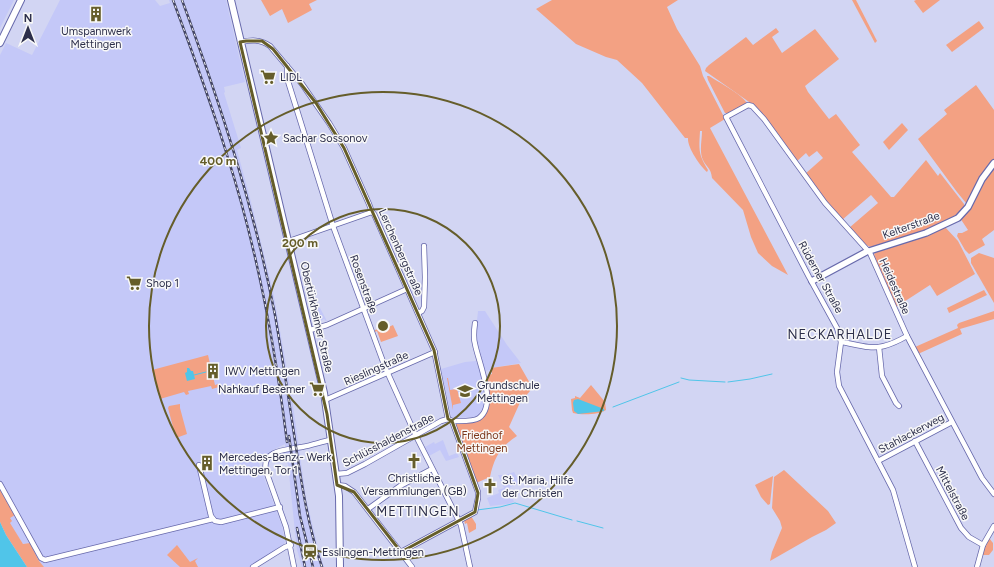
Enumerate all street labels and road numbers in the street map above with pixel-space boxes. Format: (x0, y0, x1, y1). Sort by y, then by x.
street label: Lerchenbergstraße (376, 207, 425, 297)
street label: Kelterstraße (881, 209, 941, 242)
street label: Rüderner Straße (795, 239, 846, 315)
street label: Rosenstraße (347, 253, 380, 315)
street label: Heidestraße (876, 256, 913, 316)
street label: Obertürkheimer Straße (297, 261, 336, 374)
street label: Rieslingstraße (342, 348, 410, 388)
street label: Schlüsshaldenstraße (340, 411, 436, 470)
street label: Stahlackerweg (876, 411, 946, 456)
street label: Mittelstraße (933, 464, 972, 523)

